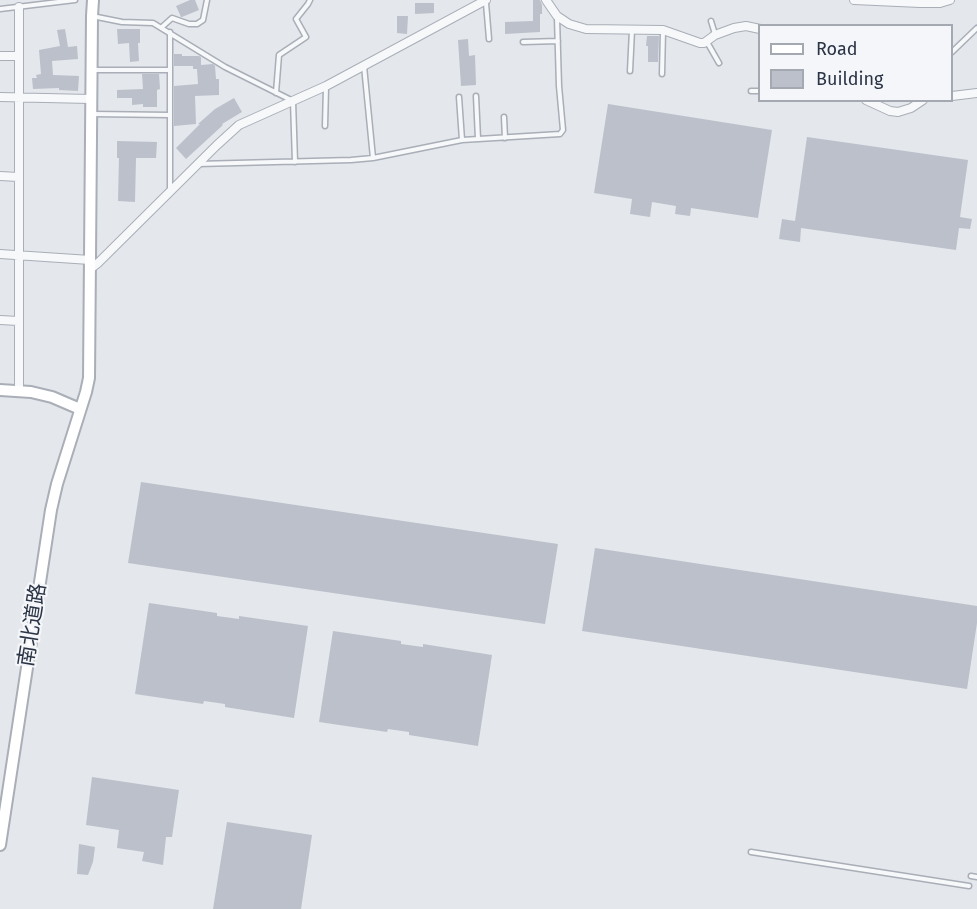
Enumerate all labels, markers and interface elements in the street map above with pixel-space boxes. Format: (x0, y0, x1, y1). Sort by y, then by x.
legend (758, 24, 953, 102)
text: Road (816, 38, 858, 60)
text: Building (816, 68, 883, 90)
street label: 南北道路 (14, 582, 52, 668)

